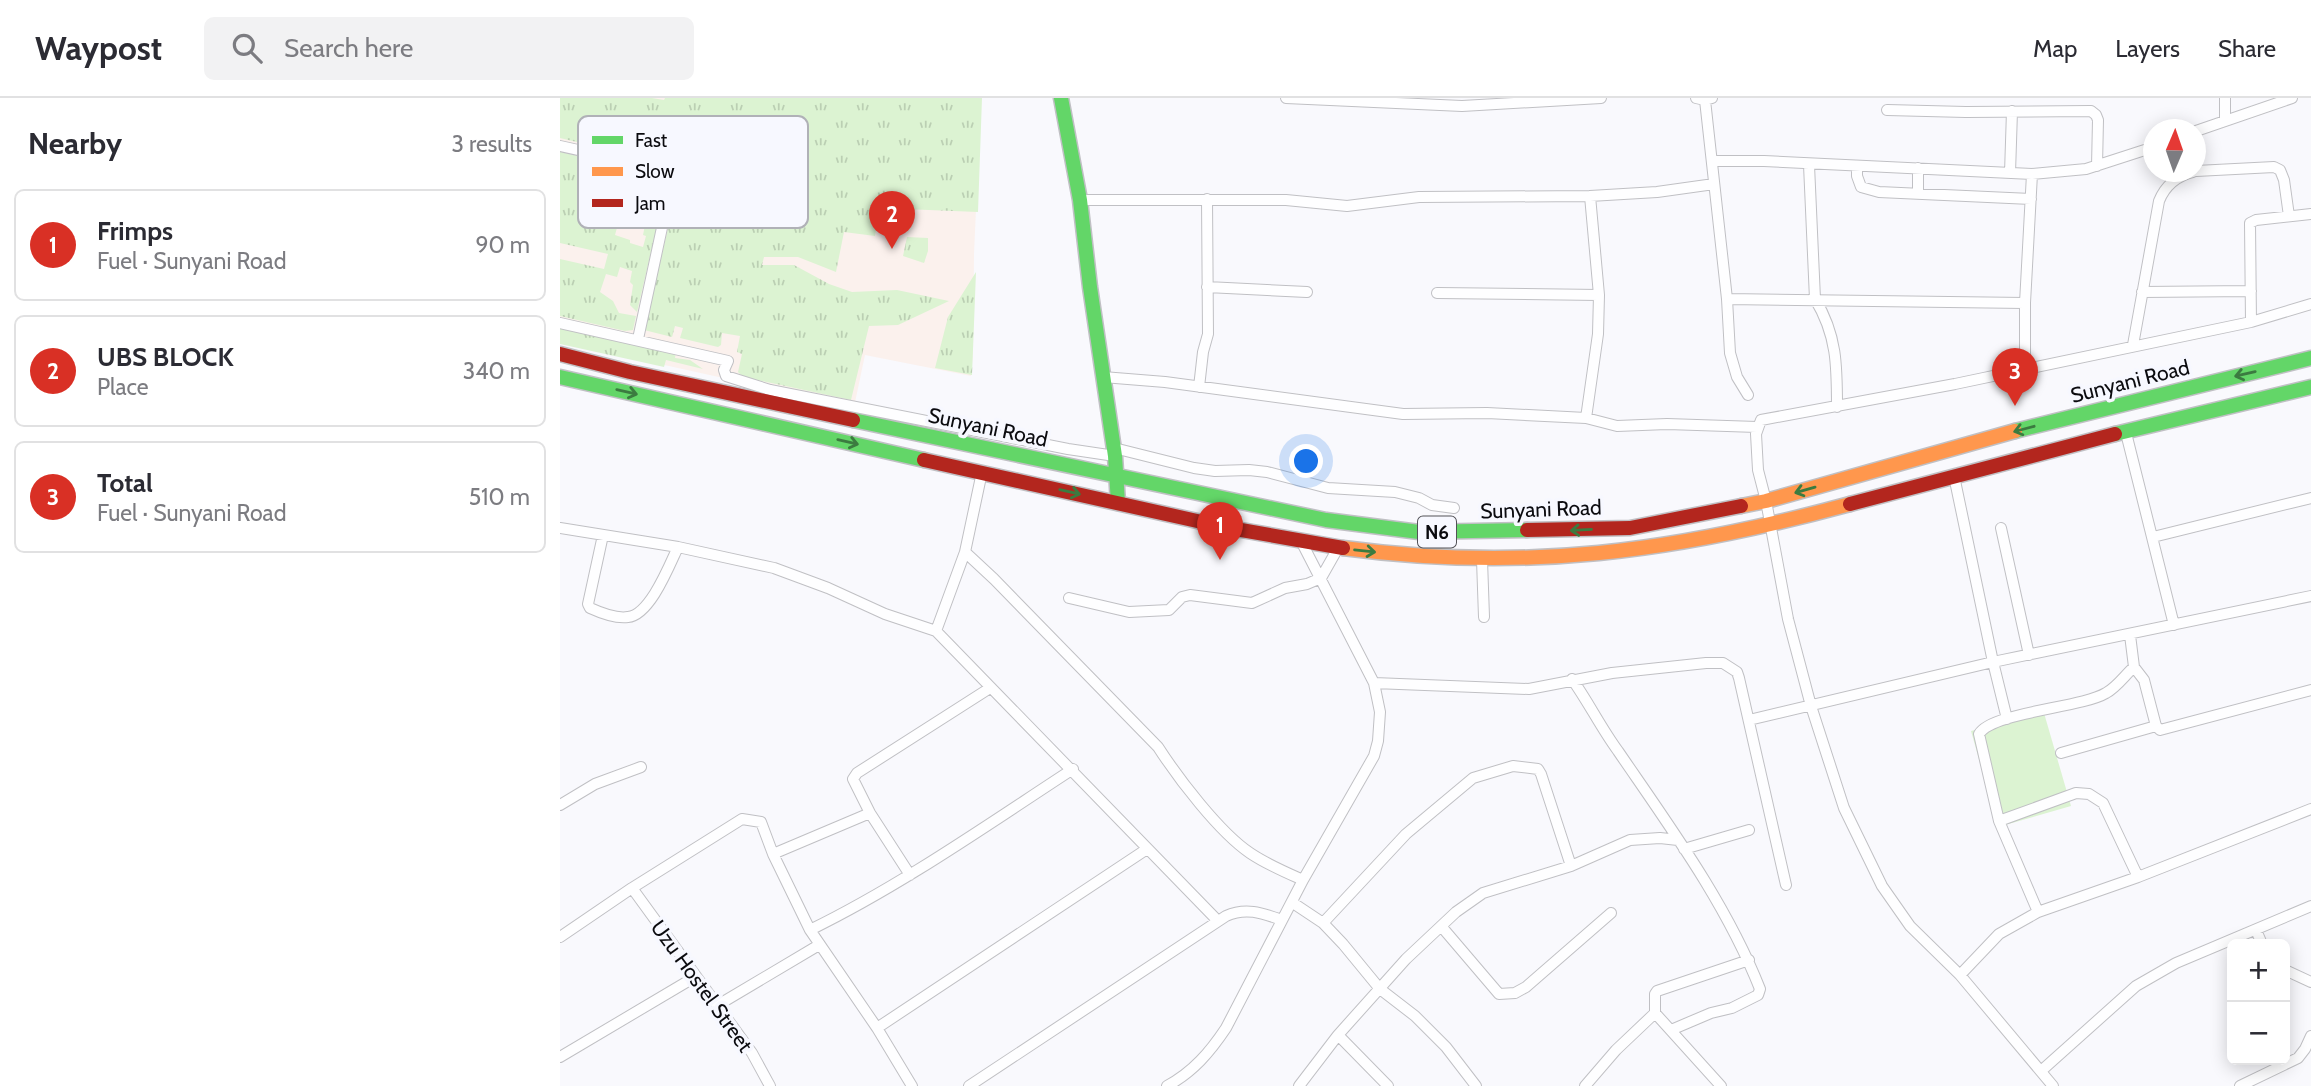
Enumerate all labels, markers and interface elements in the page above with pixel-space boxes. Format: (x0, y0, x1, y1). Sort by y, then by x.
search box (204, 17, 694, 80)
text: Waypost (35, 28, 162, 68)
icon: search (228, 29, 266, 67)
text: Search here (284, 32, 413, 64)
text: Map (2033, 34, 2077, 63)
text: Layers (2115, 34, 2180, 63)
text: Share (2218, 34, 2276, 63)
legend (578, 116, 808, 228)
north arrow (2143, 119, 2206, 182)
text: Nearby (28, 125, 122, 162)
text: Fast (635, 129, 668, 152)
text: 3 results (451, 130, 532, 158)
text: Slow (635, 160, 675, 183)
pin: 2 (869, 191, 915, 249)
text: Jam (634, 192, 665, 215)
text: Frimps (97, 215, 173, 247)
text: 1 (49, 231, 57, 259)
text: 90 m (476, 231, 530, 259)
text: Fuel · Sunyani Road (97, 247, 286, 275)
text: UBS BLOCK (97, 341, 234, 373)
pin: 3 (1992, 348, 2038, 406)
street label: Sunyani Road (2068, 354, 2192, 408)
text: 2 (47, 357, 59, 385)
text: 340 m (463, 357, 530, 385)
one-way arrow (2234, 368, 2257, 381)
text: Place (97, 373, 149, 401)
one-way arrow (615, 387, 637, 400)
street label: Sunyani Road (926, 402, 1050, 452)
one-way arrow (2013, 423, 2036, 436)
one-way arrow (836, 436, 859, 450)
your location (1289, 444, 1323, 478)
text: Total (97, 467, 153, 499)
text: 3 (47, 483, 59, 511)
text: 510 m (469, 483, 530, 511)
one-way arrow (1794, 484, 1817, 497)
one-way arrow (1059, 486, 1081, 499)
street label: Sunyani Road (1480, 494, 1602, 524)
text: Fuel · Sunyani Road (97, 499, 286, 527)
pin: 1 (1197, 502, 1243, 560)
road number: N6 (1418, 516, 1456, 547)
one-way arrow (1570, 523, 1593, 536)
one-way arrow (1354, 545, 1376, 558)
street label: Uzu Hostel Street (646, 915, 758, 1057)
map controls (2227, 939, 2290, 1065)
button: + (2227, 939, 2290, 1002)
button: − (2227, 1002, 2290, 1065)

